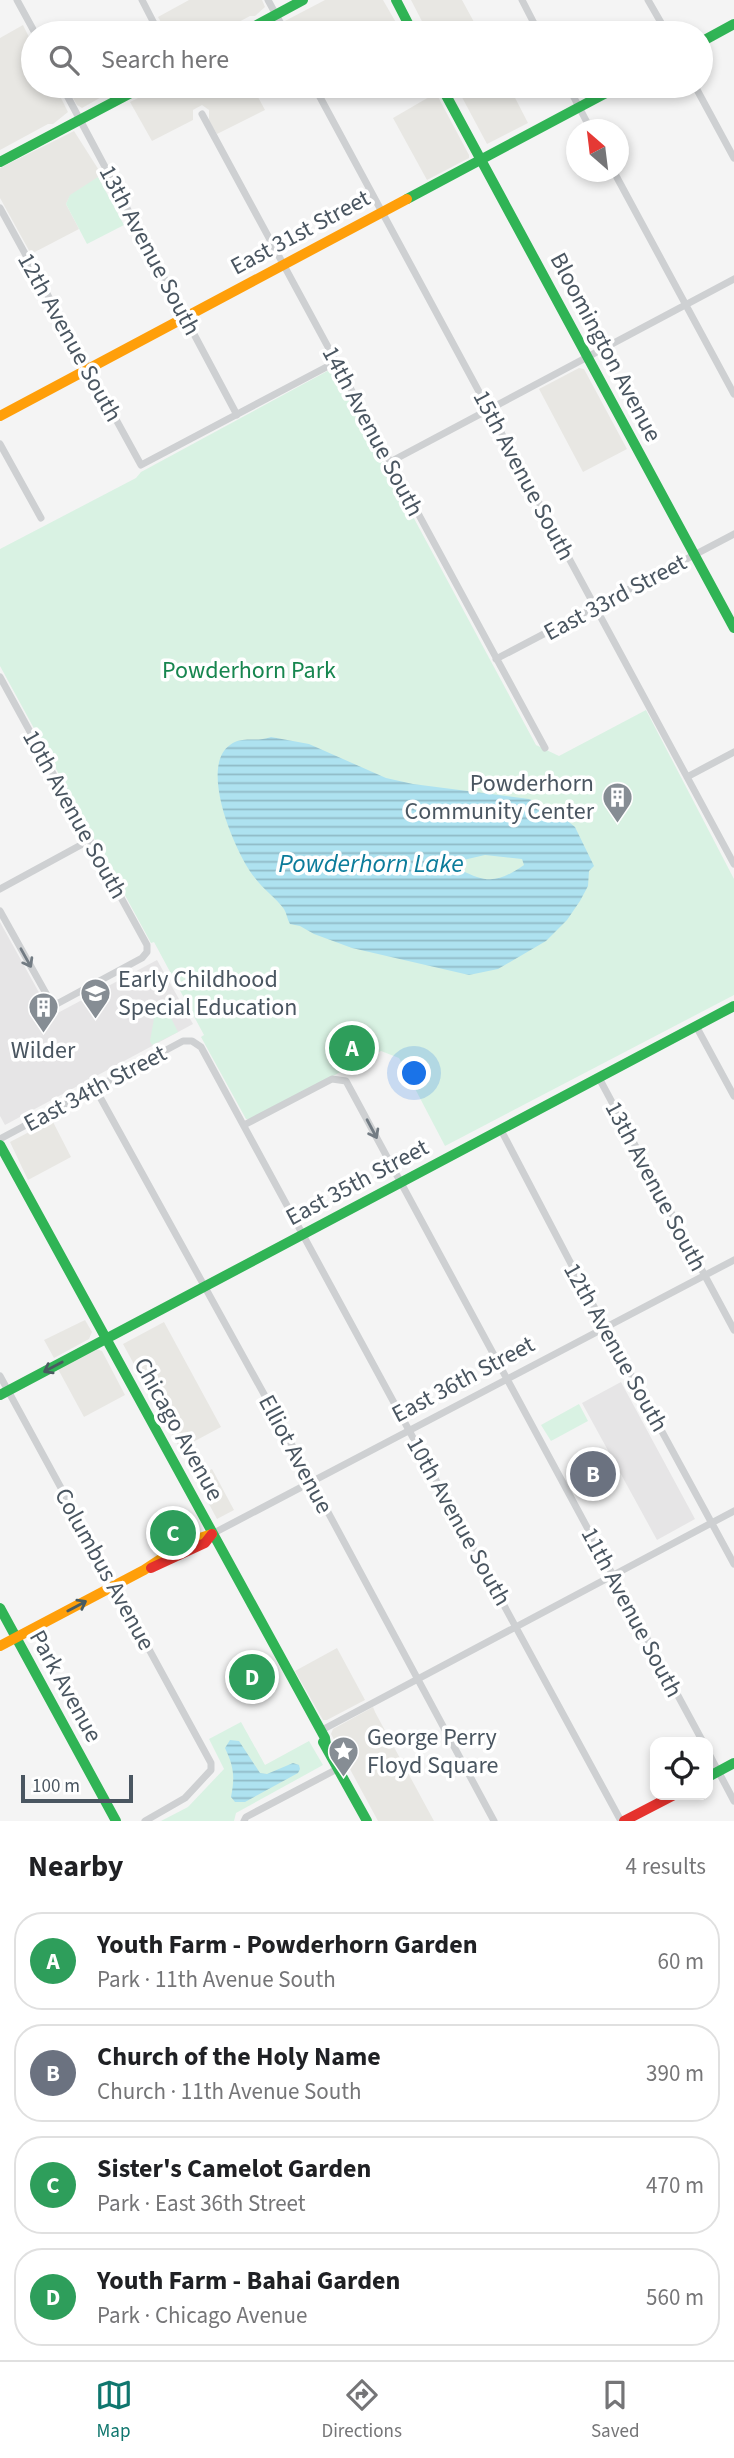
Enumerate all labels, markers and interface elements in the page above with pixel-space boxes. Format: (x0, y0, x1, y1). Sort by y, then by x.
search box (21, 21, 713, 98)
icon: search (45, 41, 83, 79)
text: Search here (101, 41, 229, 78)
north arrow (566, 119, 629, 182)
street label: 13th Avenue South (90, 159, 209, 342)
street label: East 31st Street (224, 181, 376, 284)
street label: 12th Avenue South (9, 246, 131, 428)
street label: Bloomington Avenue (541, 246, 670, 448)
street label: 14th Avenue South (313, 340, 432, 523)
street label: 15th Avenue South (464, 384, 583, 567)
street label: East 33rd Street (538, 545, 693, 650)
park label: Powderhorn Park (162, 653, 336, 688)
street label: 10th Avenue South (14, 723, 136, 905)
place label: Powderhorn Community Center (405, 766, 595, 829)
building icon: Powderhorn Community Center (600, 780, 634, 824)
water label: Powderhorn Lake (278, 845, 464, 882)
one-way arrow (19, 948, 33, 968)
place label: Early Childhood Special Education (118, 962, 297, 1025)
school or university icon: Early Childhood Special Education (78, 976, 112, 1020)
building icon: Wilder (26, 991, 60, 1035)
pin: A (329, 1022, 375, 1074)
place label: Wilder (11, 1033, 76, 1068)
street label: East 34th Street (18, 1036, 173, 1141)
your location (397, 1056, 431, 1090)
street label: 13th Avenue South (596, 1095, 715, 1278)
one-way arrow (366, 1118, 379, 1139)
street label: East 35th Street (280, 1130, 435, 1235)
street label: 12th Avenue South (555, 1256, 677, 1438)
street label: East 36th Street (386, 1327, 541, 1432)
street label: Chicago Avenue (125, 1351, 232, 1507)
one-way arrow (43, 1360, 63, 1374)
street label: Elliot Avenue (250, 1389, 342, 1520)
street label: 10th Avenue South (398, 1430, 520, 1612)
pin: B (570, 1448, 616, 1500)
street label: Columbus Avenue (45, 1482, 164, 1657)
pin: C (150, 1507, 196, 1559)
street label: 11th Avenue South (572, 1521, 691, 1704)
one-way arrow (66, 1599, 86, 1613)
street label: Park Avenue (20, 1624, 111, 1749)
pin: D (229, 1651, 275, 1703)
place label: George Perry Floyd Square (367, 1720, 498, 1783)
place icon: George Perry Floyd Square (327, 1734, 361, 1778)
map controls (650, 1737, 713, 1800)
button: locate (650, 1737, 713, 1800)
scale bar (21, 1772, 133, 1804)
text: 100 m (32, 1773, 80, 1800)
text: Nearby (28, 1845, 123, 1888)
text: 4 results (626, 1850, 706, 1883)
text: Youth Farm - Powderhorn Garden (97, 1926, 478, 1963)
text: A (46, 1945, 60, 1978)
text: 60 m (657, 1945, 704, 1978)
text: Park · 11th Avenue South (97, 1963, 336, 1996)
text: Church of the Holy Name (97, 2038, 381, 2075)
text: B (46, 2057, 60, 2090)
text: 390 m (646, 2057, 704, 2090)
text: Church · 11th Avenue South (97, 2075, 362, 2108)
text: Sister's Camelot Garden (97, 2150, 371, 2187)
text: C (46, 2169, 60, 2202)
text: 470 m (646, 2169, 704, 2202)
text: Park · East 36th Street (97, 2187, 306, 2220)
text: Youth Farm - Bahai Garden (97, 2262, 400, 2299)
text: D (46, 2281, 60, 2314)
text: 560 m (646, 2281, 704, 2314)
text: Park · Chicago Avenue (97, 2299, 307, 2332)
tab: Map (95, 2376, 133, 2445)
tab: Directions (322, 2376, 402, 2445)
tab: Saved (591, 2376, 639, 2445)

